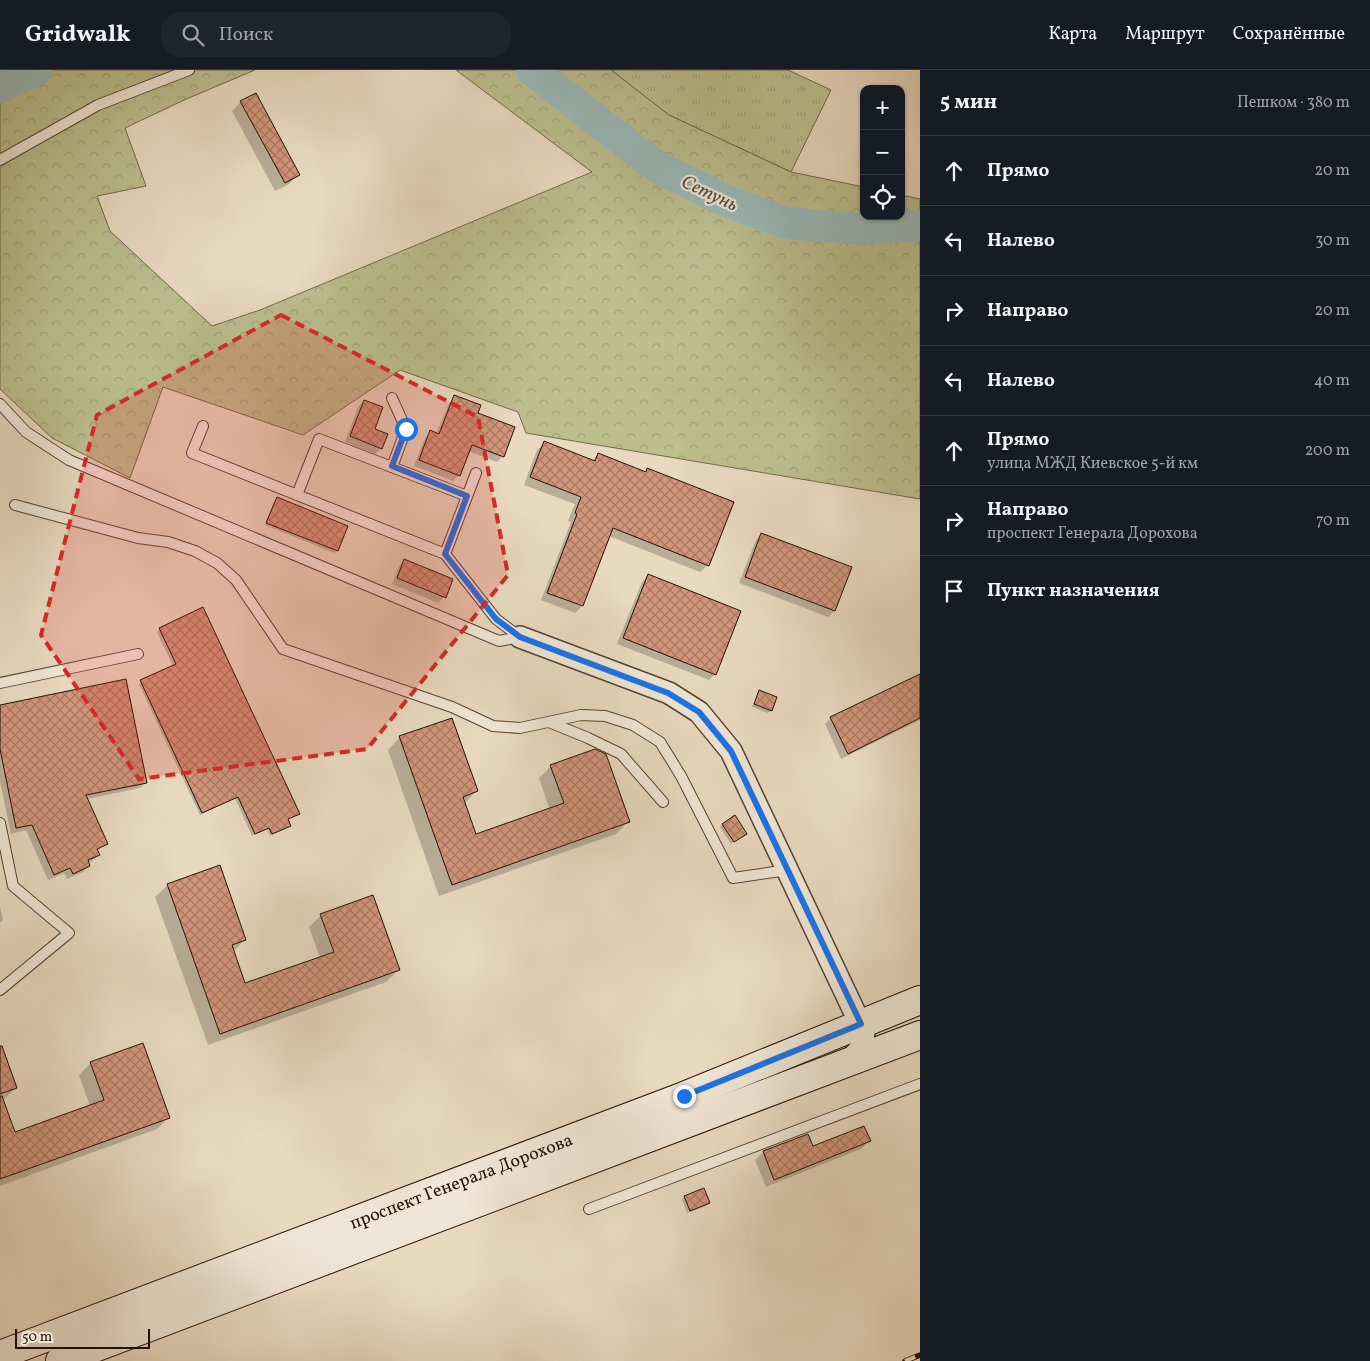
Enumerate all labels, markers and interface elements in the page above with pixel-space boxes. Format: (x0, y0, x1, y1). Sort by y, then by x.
search box (161, 12, 511, 57)
text: Gridwalk (25, 18, 131, 52)
icon: search (179, 21, 207, 49)
text: Поиск (219, 22, 273, 48)
text: Карта (1048, 22, 1097, 47)
text: Маршрут (1125, 22, 1205, 47)
text: Сохранённые (1233, 22, 1345, 47)
map controls (860, 85, 905, 220)
button: + (860, 85, 905, 130)
text: 5 мин (940, 88, 997, 117)
text: Пешком · 380 m (1237, 92, 1350, 114)
button: − (860, 130, 905, 175)
icon: ahead (940, 157, 968, 185)
text: Прямо (987, 158, 1049, 184)
text: 20 m (1315, 160, 1350, 182)
water label: Сетунь (677, 169, 742, 218)
button: locate (860, 175, 905, 220)
icon: left (940, 227, 968, 255)
text: Налево (987, 228, 1055, 254)
text: 30 m (1315, 230, 1350, 252)
icon: right (940, 297, 968, 325)
text: Направо (987, 298, 1069, 324)
text: 20 m (1315, 300, 1350, 322)
icon: left (940, 367, 968, 395)
text: Налево (987, 368, 1055, 394)
text: 40 m (1314, 370, 1350, 392)
route start (395, 418, 418, 441)
text: Прямо (987, 427, 1049, 453)
icon: ahead (940, 437, 968, 465)
text: 200 m (1305, 440, 1350, 462)
text: улица МЖД Киевское 5-й км (987, 453, 1198, 475)
text: Направо (987, 497, 1069, 523)
icon: right (940, 507, 968, 535)
text: 70 m (1316, 510, 1350, 532)
text: проспект Генерала Дорохова (987, 523, 1198, 545)
icon: arrive (940, 577, 968, 605)
text: Пункт назначения (987, 578, 1160, 604)
route end (673, 1085, 696, 1108)
street label: проспект Генерала Дорохова (346, 1128, 577, 1237)
scale bar (15, 1326, 150, 1349)
text: 50 m (22, 1328, 52, 1347)

